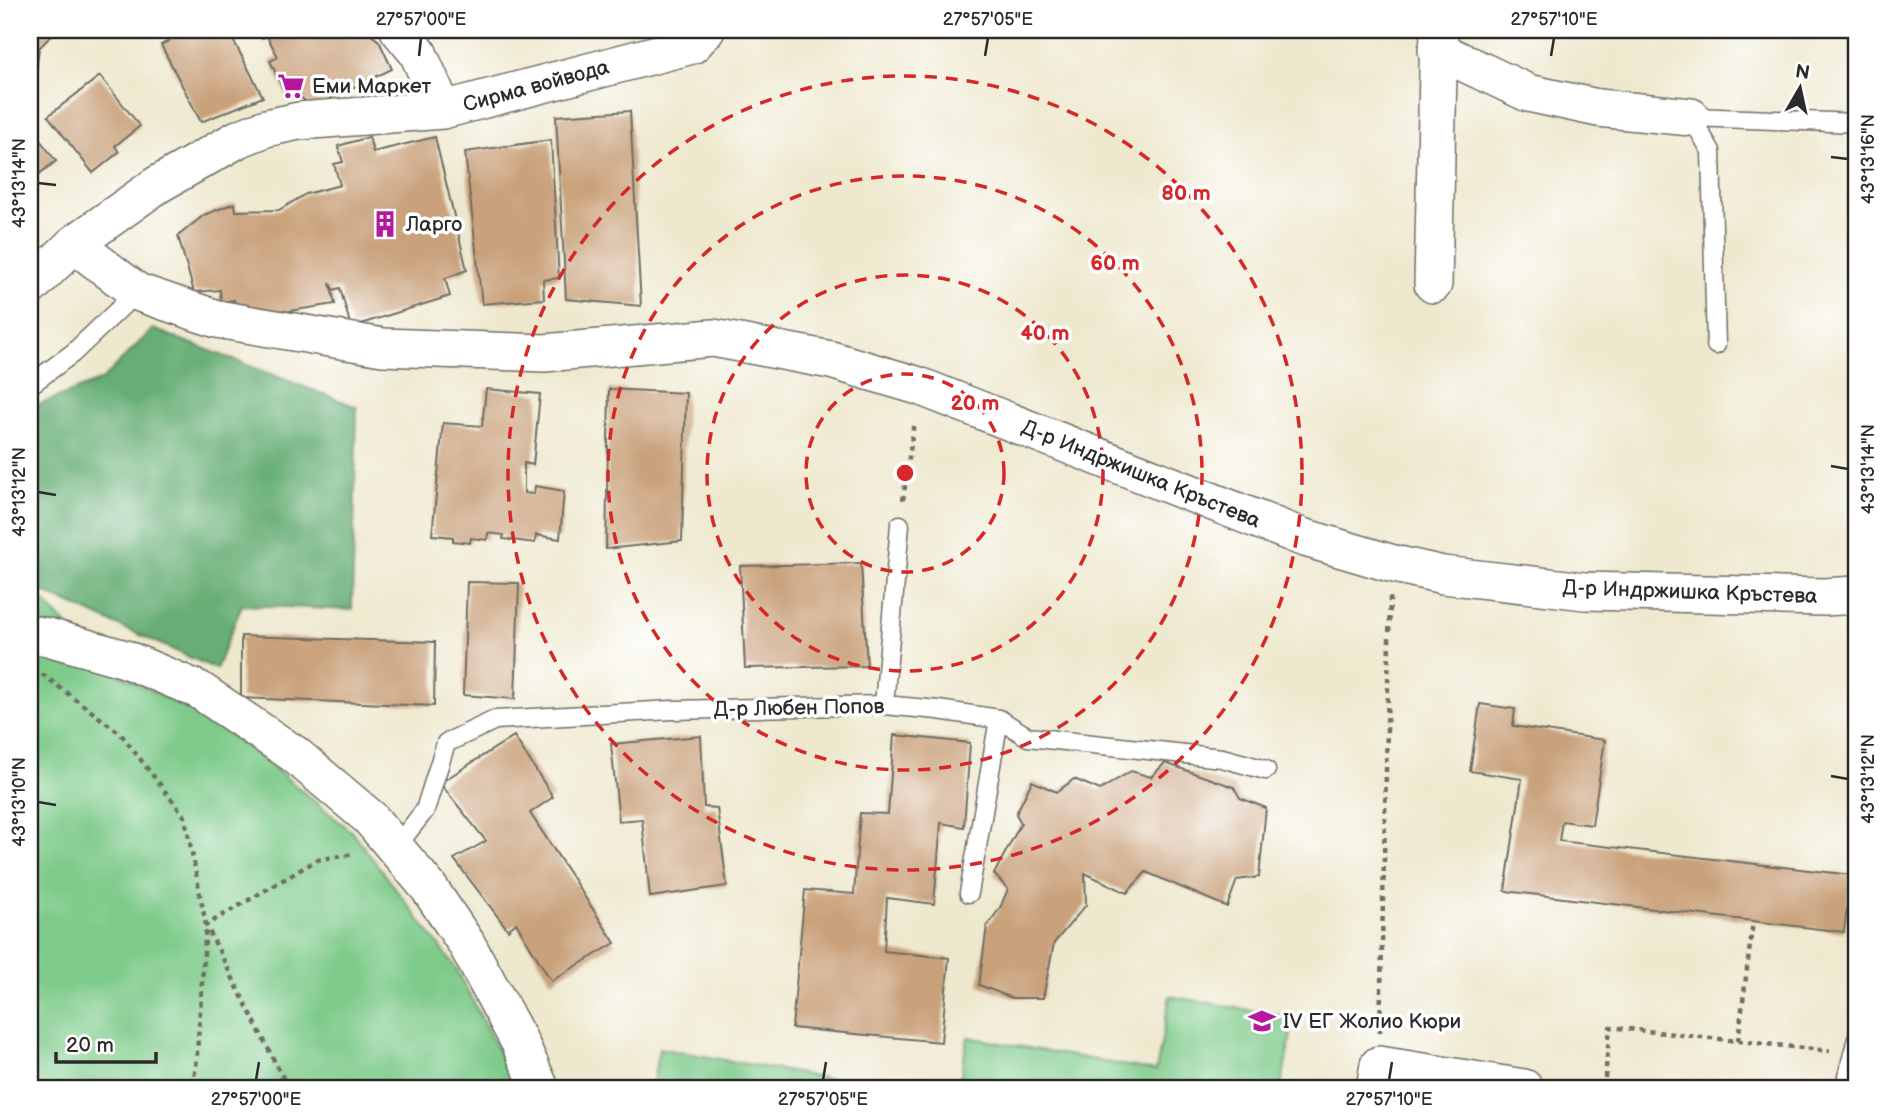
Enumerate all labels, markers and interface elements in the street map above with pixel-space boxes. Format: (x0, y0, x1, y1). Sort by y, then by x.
text: 27°57'00"E (376, 9, 466, 30)
text: 27°57'05"E (943, 9, 1033, 30)
text: 27°57'10"E (1510, 9, 1598, 30)
north arrow (1764, 52, 1834, 122)
street label: Сирма войвода (460, 54, 612, 118)
text: N (1794, 60, 1811, 85)
supermarket icon: Еми Маркет (276, 71, 306, 101)
place label: Еми Маркет (312, 74, 432, 99)
text: 43°13'16"N (1858, 114, 1879, 204)
text: 43°13'14"N (9, 138, 30, 228)
text: 80 m (1161, 181, 1211, 206)
building icon: Ларго (370, 209, 400, 239)
place label: Ларго (405, 212, 462, 237)
text: 60 m (1090, 251, 1140, 276)
text: 40 m (1020, 321, 1070, 346)
text: 20 m (951, 391, 999, 416)
street label: Д-р Индржишка Кръстева (1018, 415, 1265, 534)
text: 43°13'14"N (1858, 424, 1879, 514)
text: 43°13'12"N (9, 447, 30, 537)
centre of rings (893, 461, 917, 485)
street label: Д-р Индржишка Кръстева (1562, 575, 1819, 609)
street label: Д-р Любен Попов (713, 694, 885, 722)
text: 43°13'12"N (1858, 734, 1879, 824)
text: 43°13'10"N (9, 757, 30, 847)
school or university icon: IV ЕГ Жолио Кюри (1247, 1006, 1277, 1036)
place label: IV ЕГ Жолио Кюри (1283, 1009, 1461, 1034)
scale bar (56, 1020, 156, 1064)
text: 20 m (66, 1033, 114, 1058)
text: 27°57'00"E (211, 1089, 301, 1110)
text: 27°57'05"E (778, 1089, 868, 1110)
text: 27°57'10"E (1345, 1089, 1433, 1110)

